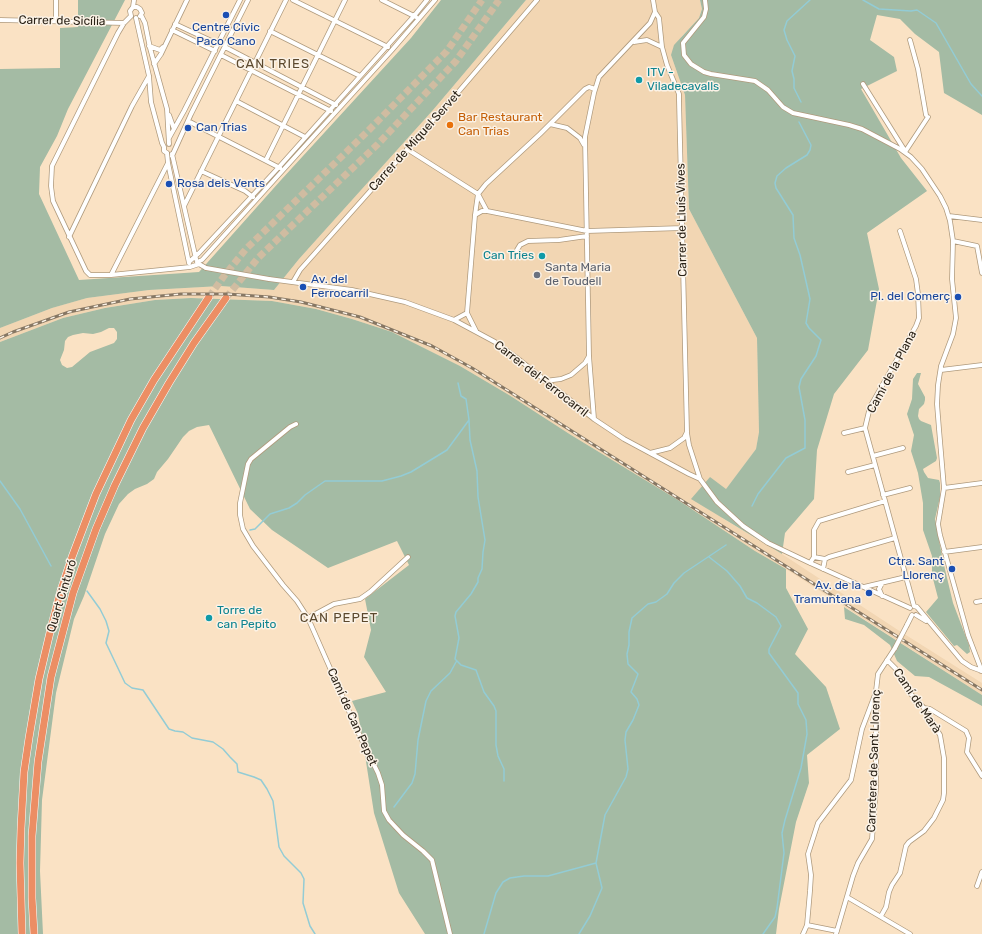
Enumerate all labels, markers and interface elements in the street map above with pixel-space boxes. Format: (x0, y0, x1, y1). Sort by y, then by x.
marker: Centre Cívic Paco Cano (221, 10, 231, 20)
street label: Carrer de Sicília (18, 13, 106, 29)
place label: Centre Cívic Paco Cano (192, 21, 260, 49)
district label: CAN TRIES (236, 56, 310, 72)
place label: ITV - Viladecavalls (647, 66, 719, 94)
marker: ITV - Viladecavalls (634, 75, 644, 85)
street label: Carrer de Miquel Servet (366, 88, 464, 194)
place label: Bar Restaurant Can Trias (458, 111, 542, 139)
marker: Bar Restaurant Can Trias (445, 120, 455, 130)
place label: Can Trias (196, 121, 247, 135)
marker: Can Trias (183, 123, 193, 133)
street label: Carrer de Lluís Vives (674, 163, 690, 277)
place label: Rosa dels Vents (177, 177, 265, 191)
marker: Rosa dels Vents (164, 179, 174, 189)
place label: Can Tries (483, 249, 534, 263)
marker: Can Tries (537, 251, 547, 261)
place label: Santa Maria de Toudell (545, 261, 611, 289)
marker: Santa Maria de Toudell (532, 270, 542, 280)
place label: Av. del Ferrocarril (311, 273, 369, 301)
marker: Av. del Ferrocarril (298, 282, 308, 292)
place label: Pl. del Comerç (870, 290, 950, 304)
marker: Pl. del Comerç (953, 292, 963, 302)
street label: Camí de la Plana (864, 328, 920, 416)
street label: Carrer del Ferrocarril (491, 338, 591, 420)
place label: Ctra. Sant Llorenç (888, 555, 944, 583)
street label: Quart Cinturó (44, 558, 80, 634)
marker: Ctra. Sant Llorenç (947, 564, 957, 574)
place label: Av. de la Tramuntana (794, 579, 861, 607)
marker: Av. de la Tramuntana (864, 588, 874, 598)
place label: Torre de can Pepito (217, 604, 276, 632)
district label: CAN PEPET (300, 610, 378, 626)
marker: Torre de can Pepito (204, 613, 214, 623)
street label: Camí de Can Pepet (324, 666, 380, 768)
street label: Camí de Marà (890, 666, 944, 736)
street label: Carretera de Sant Llorenç (864, 689, 884, 833)

